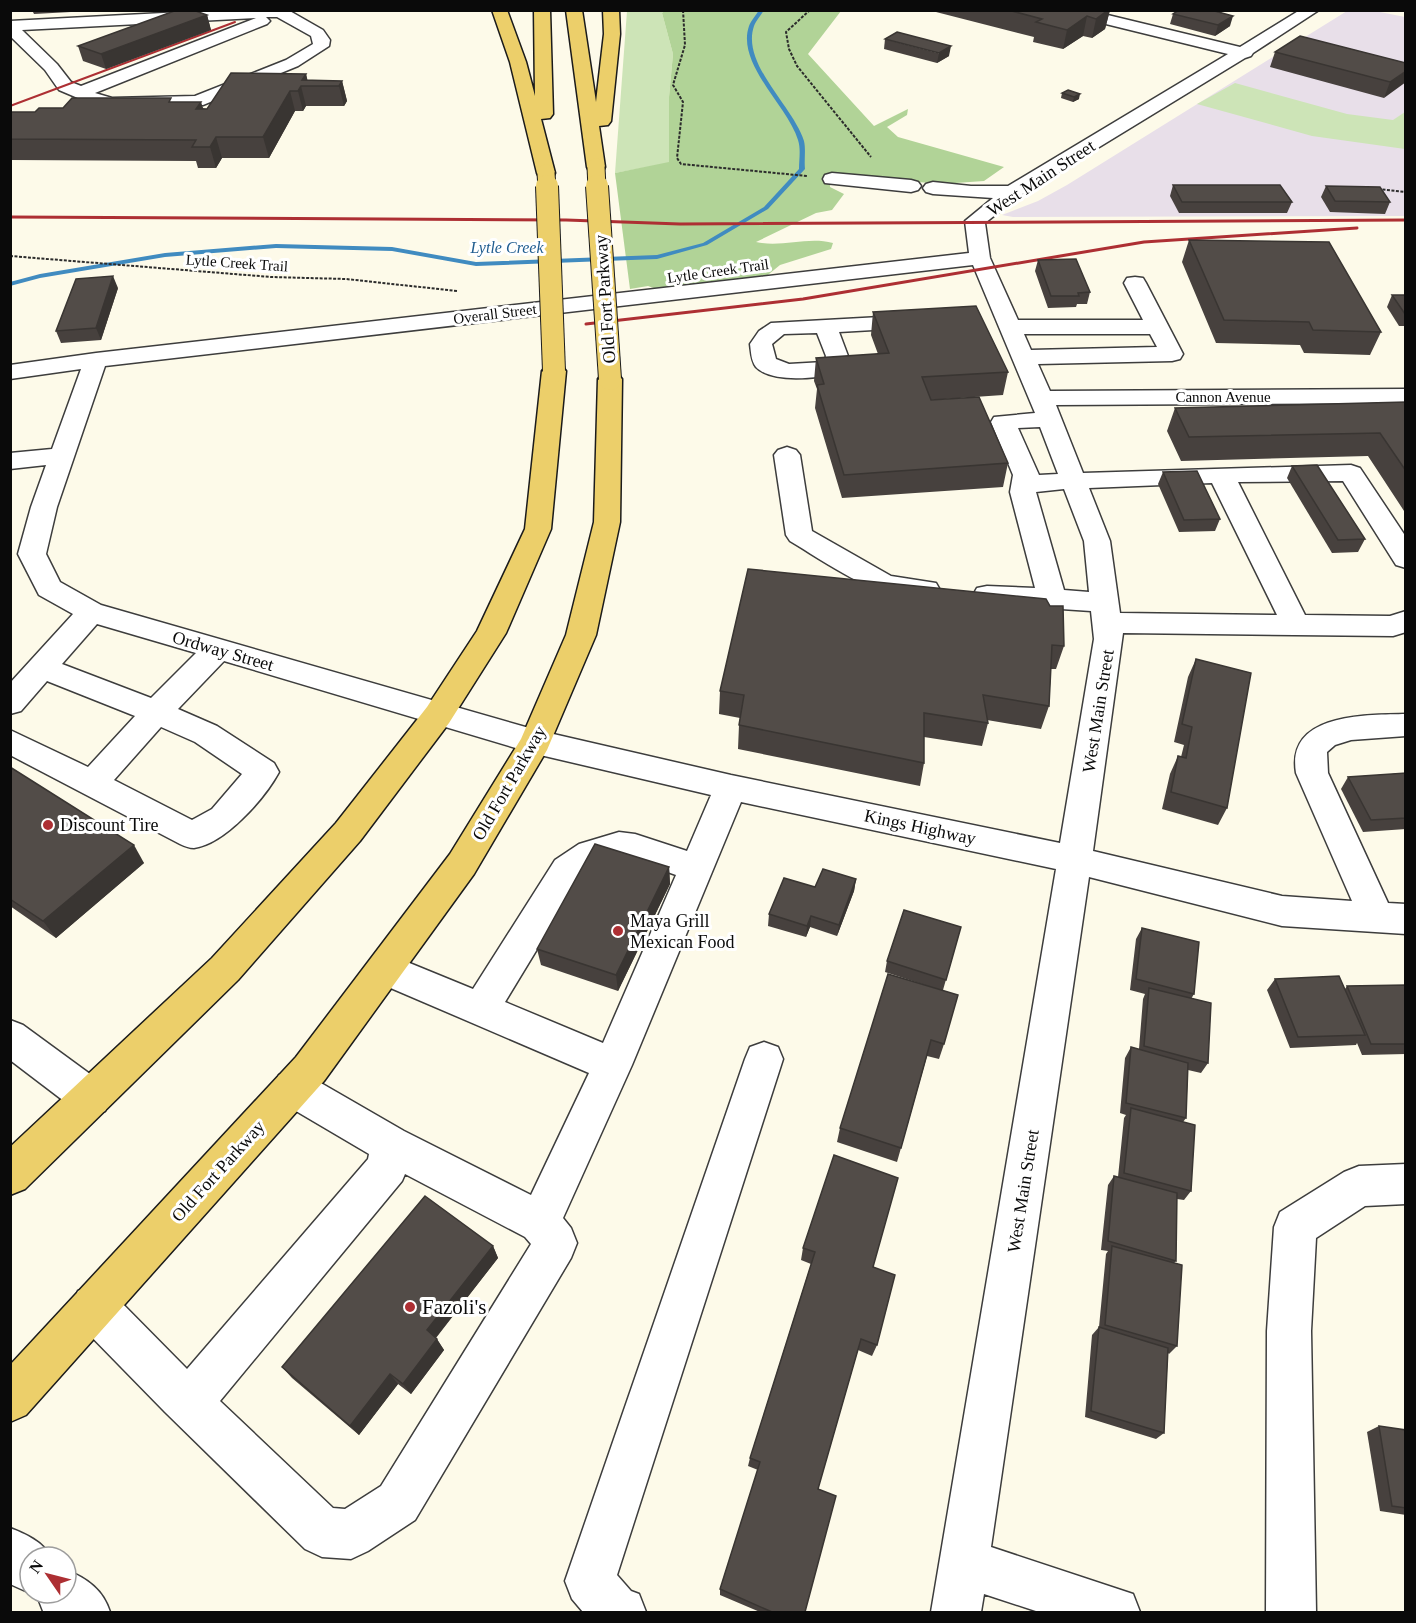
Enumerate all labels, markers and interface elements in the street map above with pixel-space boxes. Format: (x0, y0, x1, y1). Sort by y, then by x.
street label: West Main Street (983, 136, 1099, 220)
street label: Old Fort Parkway (591, 234, 619, 364)
water label: Lytle Creek (469, 239, 544, 257)
street label: Lytle Creek Trail (185, 251, 289, 275)
street label: Lytle Creek Trail (666, 256, 770, 286)
street label: Overall Street (452, 301, 538, 327)
street label: Cannon Avenue (1175, 389, 1271, 405)
street label: Ordway Street (170, 627, 276, 675)
street label: West Main Street (1078, 648, 1118, 774)
street label: Old Fort Parkway (468, 722, 550, 844)
street label: Kings Highway (862, 805, 978, 849)
place label: Discount Tire (60, 815, 159, 835)
marker: Discount Tire (41, 818, 55, 832)
place label: Maya Grill Mexican Food (630, 911, 734, 952)
marker: Maya Grill Mexican Food (611, 924, 625, 938)
street label: Old Fort Parkway (167, 1116, 269, 1226)
street label: West Main Street (1003, 1128, 1043, 1254)
place label: Fazoli's (422, 1295, 486, 1319)
marker: Fazoli's (403, 1300, 417, 1314)
north arrow (18, 1545, 78, 1605)
text: N (26, 1557, 47, 1576)

